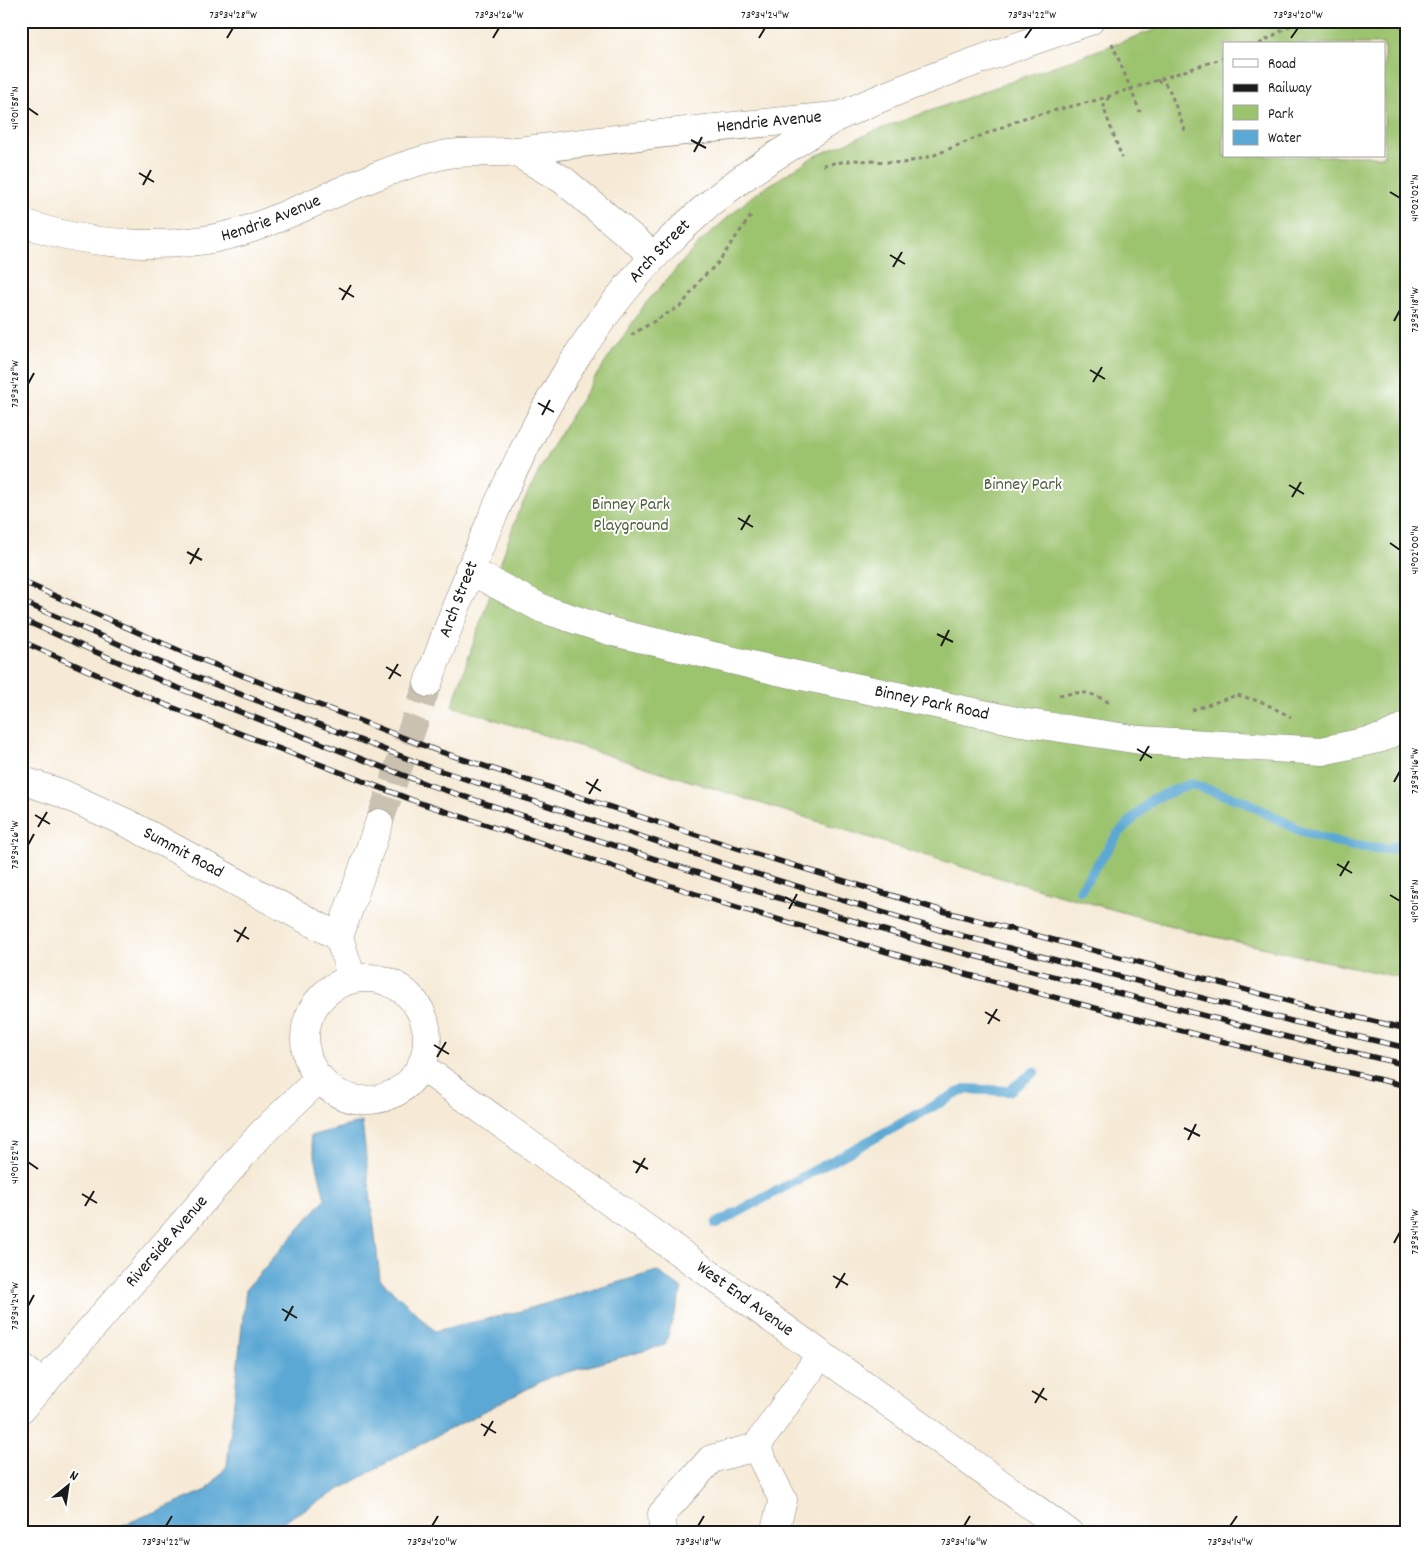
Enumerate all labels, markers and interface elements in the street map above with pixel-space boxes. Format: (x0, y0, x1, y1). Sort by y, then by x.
text: 73°34'28"W (209, 7, 257, 24)
text: 73°34'26"W (475, 7, 523, 24)
text: 73°34'24"W (741, 7, 789, 24)
text: 73°34'22"W (1008, 7, 1056, 24)
text: 73°34'20"W (1273, 7, 1323, 24)
legend (1223, 42, 1386, 158)
text: Road (1268, 54, 1296, 76)
text: Railway (1268, 78, 1312, 100)
text: 41°01'58"N (7, 86, 24, 130)
text: Park (1268, 104, 1294, 126)
street label: Hendrie Avenue (716, 105, 823, 140)
text: Water (1268, 128, 1302, 150)
text: 41°02'02"N (1407, 174, 1424, 222)
street label: Hendrie Avenue (219, 189, 325, 249)
street label: Arch Street (623, 213, 697, 289)
text: 73°34'18"W (1407, 287, 1424, 333)
text: 73°34'28"W (7, 360, 24, 408)
park label: Binney Park (984, 473, 1062, 498)
park label: Binney Park Playground (592, 493, 670, 539)
text: 41°02'00"N (1407, 525, 1424, 574)
street label: Arch Street (433, 557, 485, 641)
street label: Binney Park Road (872, 679, 991, 727)
text: 73°34'16"W (1407, 748, 1424, 794)
text: 73°34'26"W (7, 821, 24, 869)
street label: Summit Road (138, 821, 228, 885)
text: 41°01'58"N (1407, 879, 1424, 923)
text: 41°01'52"N (7, 1140, 24, 1184)
street label: Riverside Avenue (120, 1190, 214, 1293)
text: 73°34'14"W (1407, 1209, 1424, 1255)
street label: West End Avenue (691, 1256, 799, 1343)
text: 73°34'24"W (7, 1282, 24, 1330)
north arrow (42, 1462, 92, 1512)
text: N (66, 1466, 82, 1487)
text: 73°34'22"W (142, 1534, 190, 1551)
text: 73°34'20"W (407, 1534, 457, 1551)
text: 73°34'18"W (675, 1534, 721, 1551)
text: 73°34'16"W (941, 1534, 987, 1551)
text: 73°34'14"W (1207, 1534, 1253, 1551)

